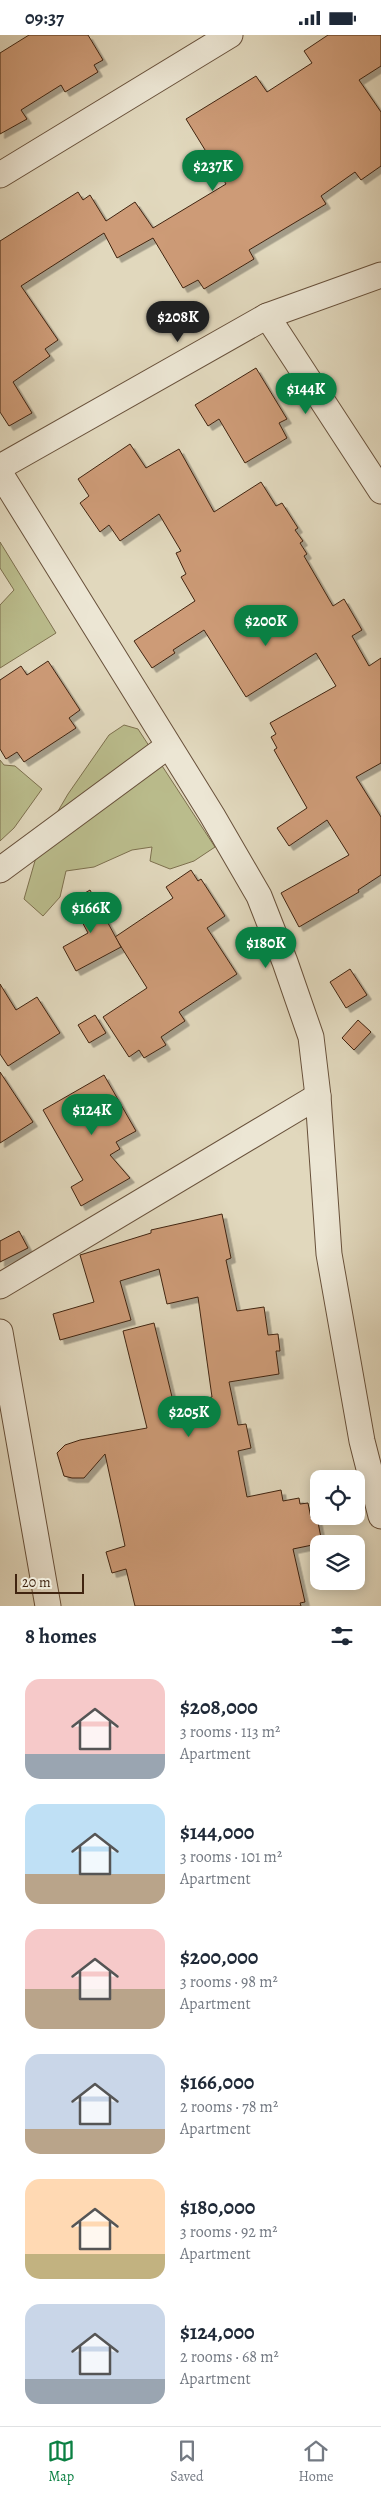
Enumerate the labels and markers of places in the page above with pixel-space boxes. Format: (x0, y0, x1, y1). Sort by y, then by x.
pin: $237K (178, 149, 248, 192)
pin: $208K (143, 301, 213, 343)
pin: $144K (271, 373, 341, 415)
pin: $200K (231, 605, 301, 647)
pin: $166K (56, 891, 126, 934)
pin: $180K (231, 927, 301, 969)
pin: $124K (57, 1093, 127, 1136)
pin: $205K (154, 1395, 224, 1438)

